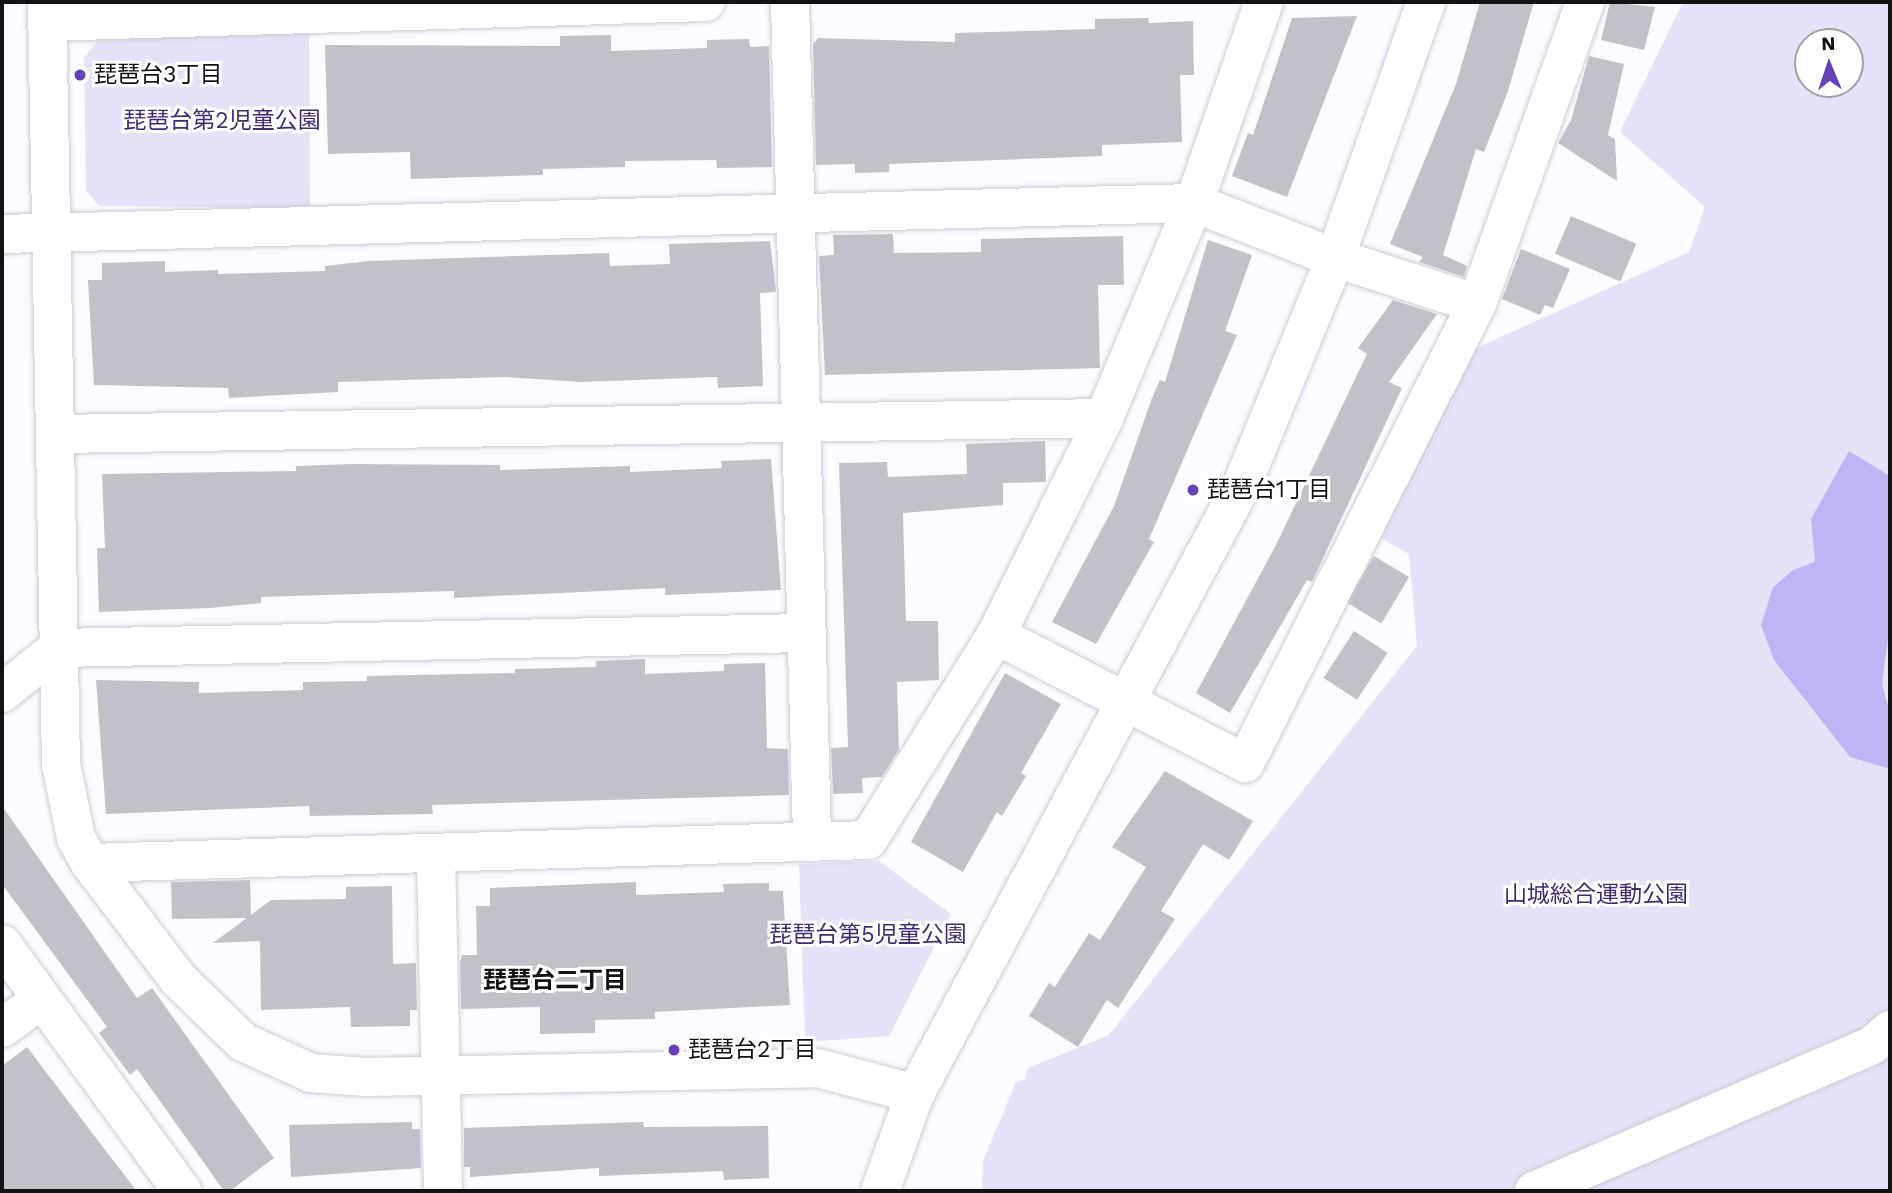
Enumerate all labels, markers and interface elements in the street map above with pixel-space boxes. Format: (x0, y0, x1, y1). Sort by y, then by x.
north arrow (1794, 28, 1864, 98)
text: N (1821, 32, 1836, 55)
place label: 琵琶台3丁目 (94, 61, 222, 89)
marker: 琵琶台3丁目 (72, 67, 88, 83)
park label: 琵琶台第2児童公園 (123, 107, 321, 135)
place label: 琵琶台1丁目 (1207, 476, 1331, 504)
marker: 琵琶台1丁目 (1185, 482, 1201, 498)
park label: 山城総合運動公園 (1504, 881, 1688, 909)
park label: 琵琶台第5児童公園 (769, 921, 967, 949)
district label: 琵琶台二丁目 (483, 967, 627, 995)
place label: 琵琶台2丁目 (688, 1036, 816, 1064)
marker: 琵琶台2丁目 (666, 1042, 682, 1058)

